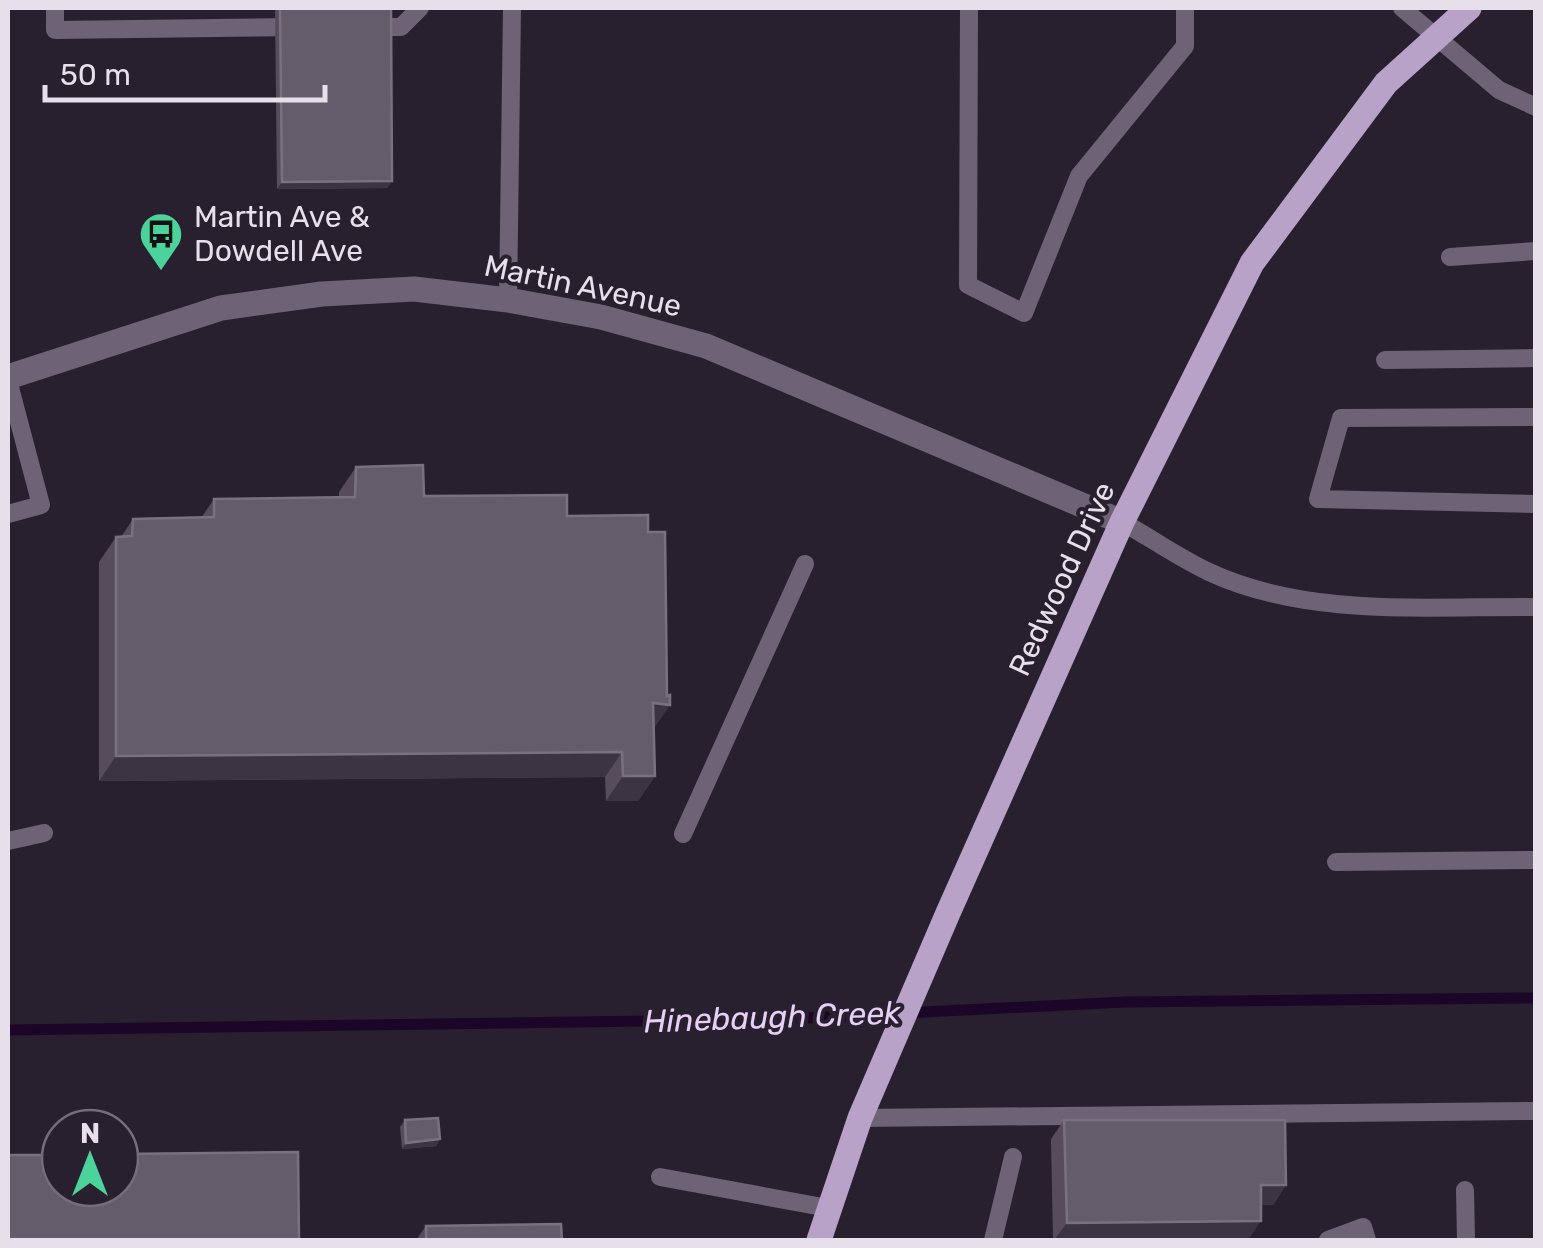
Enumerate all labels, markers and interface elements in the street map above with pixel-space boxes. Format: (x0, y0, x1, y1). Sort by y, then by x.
scale bar (45, 40, 325, 102)
text: 50 m (60, 57, 131, 93)
place label: Martin Ave & Dowdell Ave (194, 199, 370, 269)
bus stop icon: Martin Ave & Dowdell Ave (138, 211, 184, 272)
street label: Martin Avenue (481, 248, 685, 324)
street label: Redwood Drive (1001, 476, 1123, 682)
water label: Hinebaugh Creek (643, 994, 902, 1040)
north arrow (40, 1108, 140, 1208)
text: N (80, 1117, 100, 1150)

